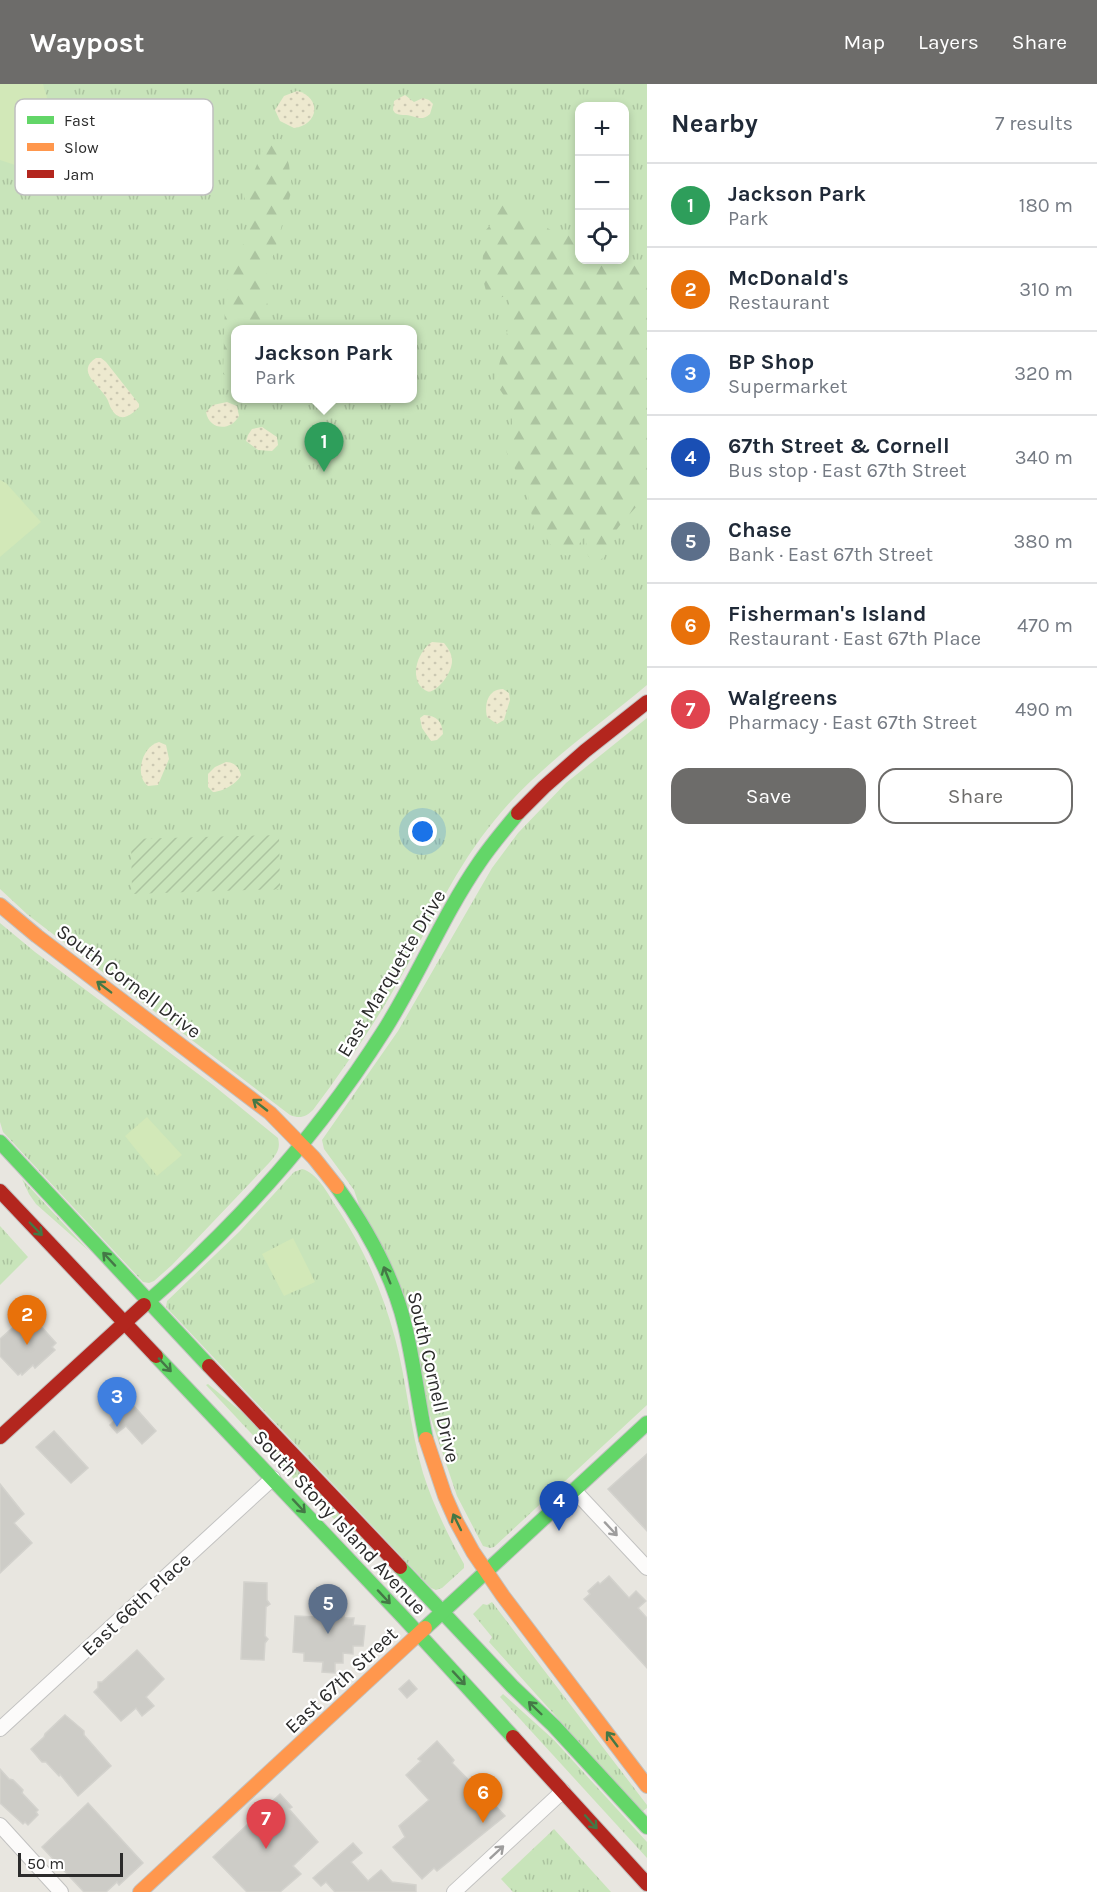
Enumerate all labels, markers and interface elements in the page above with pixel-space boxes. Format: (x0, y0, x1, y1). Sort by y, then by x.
text: Waypost (30, 26, 145, 59)
text: Map (843, 30, 885, 54)
text: Layers (918, 30, 979, 54)
text: Share (1012, 30, 1067, 54)
legend (15, 99, 213, 195)
map controls (575, 102, 629, 264)
button: + (575, 102, 629, 156)
text: Nearby (671, 108, 758, 139)
text: Fast (64, 111, 95, 130)
text: 7 results (995, 112, 1073, 135)
text: Slow (64, 138, 99, 157)
button: − (575, 156, 629, 210)
text: Jam (64, 165, 94, 184)
text: Jackson Park (728, 181, 866, 207)
text: 1 (687, 194, 694, 217)
text: 180 m (1019, 194, 1073, 217)
text: Park (728, 207, 769, 230)
button: locate (575, 210, 629, 264)
text: McDonald's (728, 265, 849, 291)
text: 2 (684, 278, 697, 301)
text: 310 m (1019, 278, 1073, 301)
text: Restaurant (728, 291, 830, 314)
popup (231, 325, 417, 403)
text: Jackson Park (255, 340, 393, 366)
text: BP Shop (728, 349, 814, 375)
text: 3 (684, 362, 697, 385)
text: 320 m (1014, 362, 1073, 385)
text: Park (255, 366, 296, 389)
text: Supermarket (728, 375, 847, 398)
pin: 1 (304, 422, 344, 472)
text: 67th Street & Cornell (728, 433, 950, 459)
text: 4 (685, 446, 696, 469)
text: 340 m (1015, 446, 1073, 469)
text: Bus stop · East 67th Street (728, 459, 967, 482)
text: Chase (728, 517, 792, 543)
text: 5 (685, 530, 696, 553)
text: 380 m (1014, 530, 1073, 553)
text: Bank · East 67th Street (728, 543, 933, 566)
text: Fisherman's Island (728, 601, 927, 627)
text: 6 (684, 614, 697, 637)
text: 470 m (1017, 614, 1073, 637)
text: Restaurant · East 67th Place (728, 627, 981, 650)
text: Walgreens (728, 685, 838, 711)
text: 7 (686, 698, 695, 721)
text: 490 m (1015, 698, 1073, 721)
text: Pharmacy · East 67th Street (728, 711, 977, 734)
button: Save (671, 768, 866, 824)
button: Share (878, 768, 1073, 824)
your location (408, 817, 437, 846)
street label: East Marquette Drive (332, 885, 450, 1061)
street label: South Cornell Drive (52, 920, 205, 1043)
one-way arrow (97, 981, 113, 993)
one-way arrow (252, 1098, 268, 1111)
one-way arrow (29, 1222, 43, 1237)
one-way arrow (102, 1252, 116, 1267)
one-way arrow (381, 1266, 392, 1284)
street label: South Cornell Drive (403, 1289, 464, 1465)
pin: 2 (8, 1296, 46, 1345)
one-way arrow (158, 1357, 172, 1372)
pin: 3 (98, 1378, 136, 1427)
street label: South Stony Island Avenue (248, 1426, 431, 1619)
pin: 4 (540, 1482, 578, 1531)
one-way arrow (292, 1499, 306, 1514)
one-way arrow (450, 1513, 462, 1531)
one-way arrow (604, 1521, 618, 1536)
street label: East 66th Place (77, 1548, 196, 1661)
pin: 5 (308, 1584, 348, 1634)
one-way arrow (377, 1589, 391, 1604)
street label: East 67th Street (280, 1622, 403, 1738)
one-way arrow (452, 1670, 466, 1685)
one-way arrow (528, 1701, 543, 1715)
one-way arrow (605, 1731, 618, 1747)
pin: 6 (464, 1774, 502, 1823)
pin: 7 (246, 1800, 286, 1849)
one-way arrow (584, 1814, 598, 1829)
one-way arrow (489, 1845, 504, 1859)
scale bar (18, 1850, 123, 1878)
text: 50 m (27, 1854, 64, 1873)

